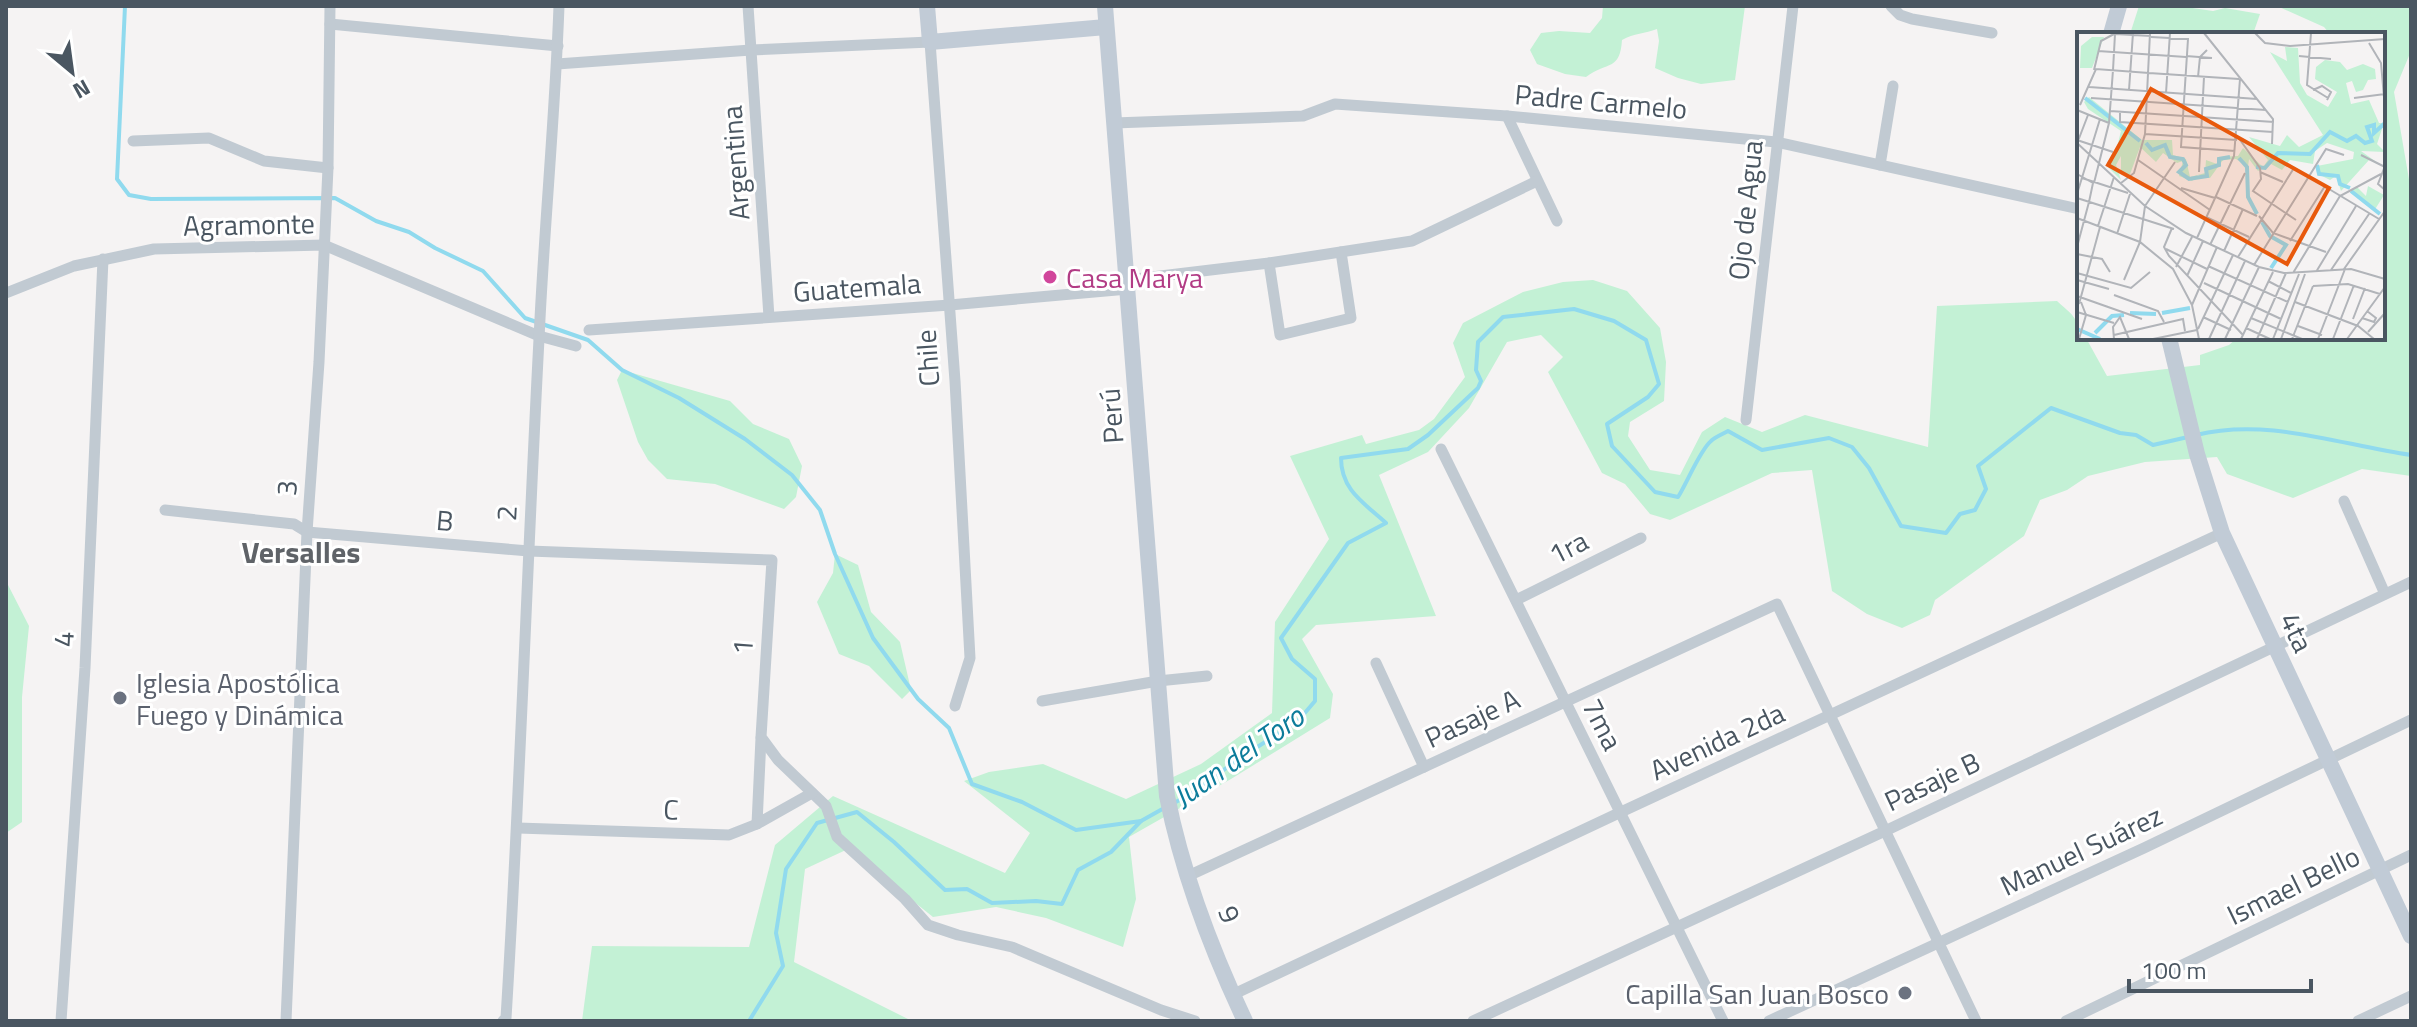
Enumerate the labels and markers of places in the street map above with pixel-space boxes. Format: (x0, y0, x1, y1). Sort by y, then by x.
place label: Casa Marya (1066, 256, 1203, 299)
marker: Casa Marya (1041, 268, 1059, 286)
place label: Iglesia Apostólica Fuego y Dinámica (136, 661, 343, 736)
marker: Iglesia Apostólica Fuego y Dinámica (111, 689, 129, 707)
place label: Capilla San Juan Bosco (1625, 972, 1889, 1015)
marker: Capilla San Juan Bosco (1896, 984, 1914, 1002)

